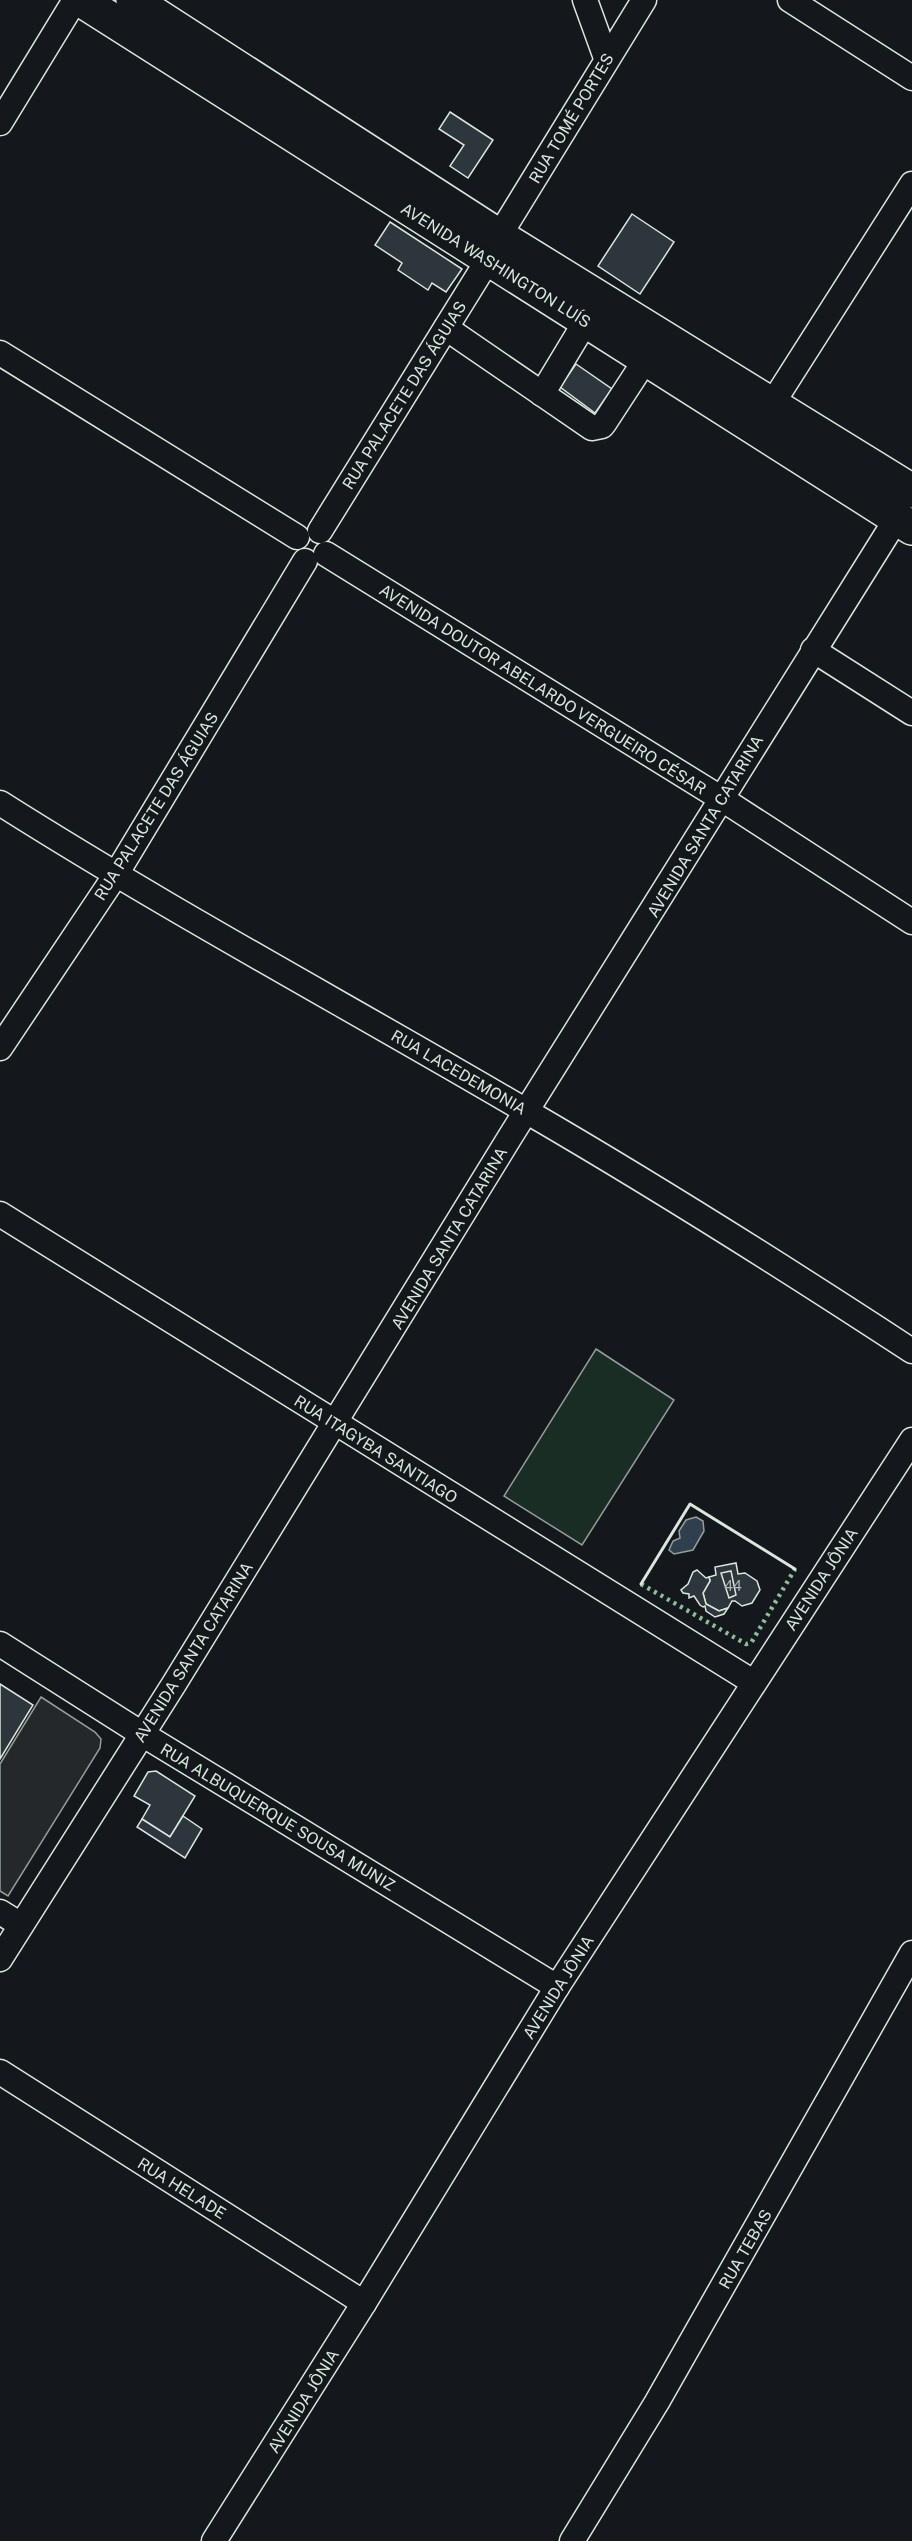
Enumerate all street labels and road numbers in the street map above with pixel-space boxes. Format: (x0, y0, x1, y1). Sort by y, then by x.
street label: RUA TOMÉ PORTES (524, 49, 618, 187)
street label: AVENIDA WASHINGTON LUÍS (397, 198, 595, 332)
street label: RUA PALACETE DAS ÁGUIAS (338, 297, 470, 493)
street label: AVENIDA DOUTOR ABELARDO VERGUEIRO CÉSAR (376, 579, 710, 799)
street label: RUA PALACETE DAS ÁGUIAS (90, 708, 222, 904)
street label: AVENIDA SANTA CATARINA (643, 732, 767, 921)
street label: RUA LACEDEMONIA (388, 1026, 530, 1119)
street label: AVENIDA SANTA CATARINA (387, 1144, 511, 1333)
street label: RUA ITAGYBA SANTIAGO (291, 1391, 461, 1507)
street label: AVENIDA JÔNIA (780, 1524, 862, 1634)
street label: AVENIDA SANTA CATARINA (130, 1559, 257, 1746)
street label: RUA ALBUQUERQUE SOUSA MUNIZ (157, 1740, 399, 1895)
street label: AVENIDA JÔNIA (518, 1931, 598, 2043)
street label: RUA HELADE (134, 2154, 229, 2223)
street label: RUA TEBAS (715, 2206, 776, 2292)
street label: AVENIDA JÔNIA (263, 2345, 343, 2457)

